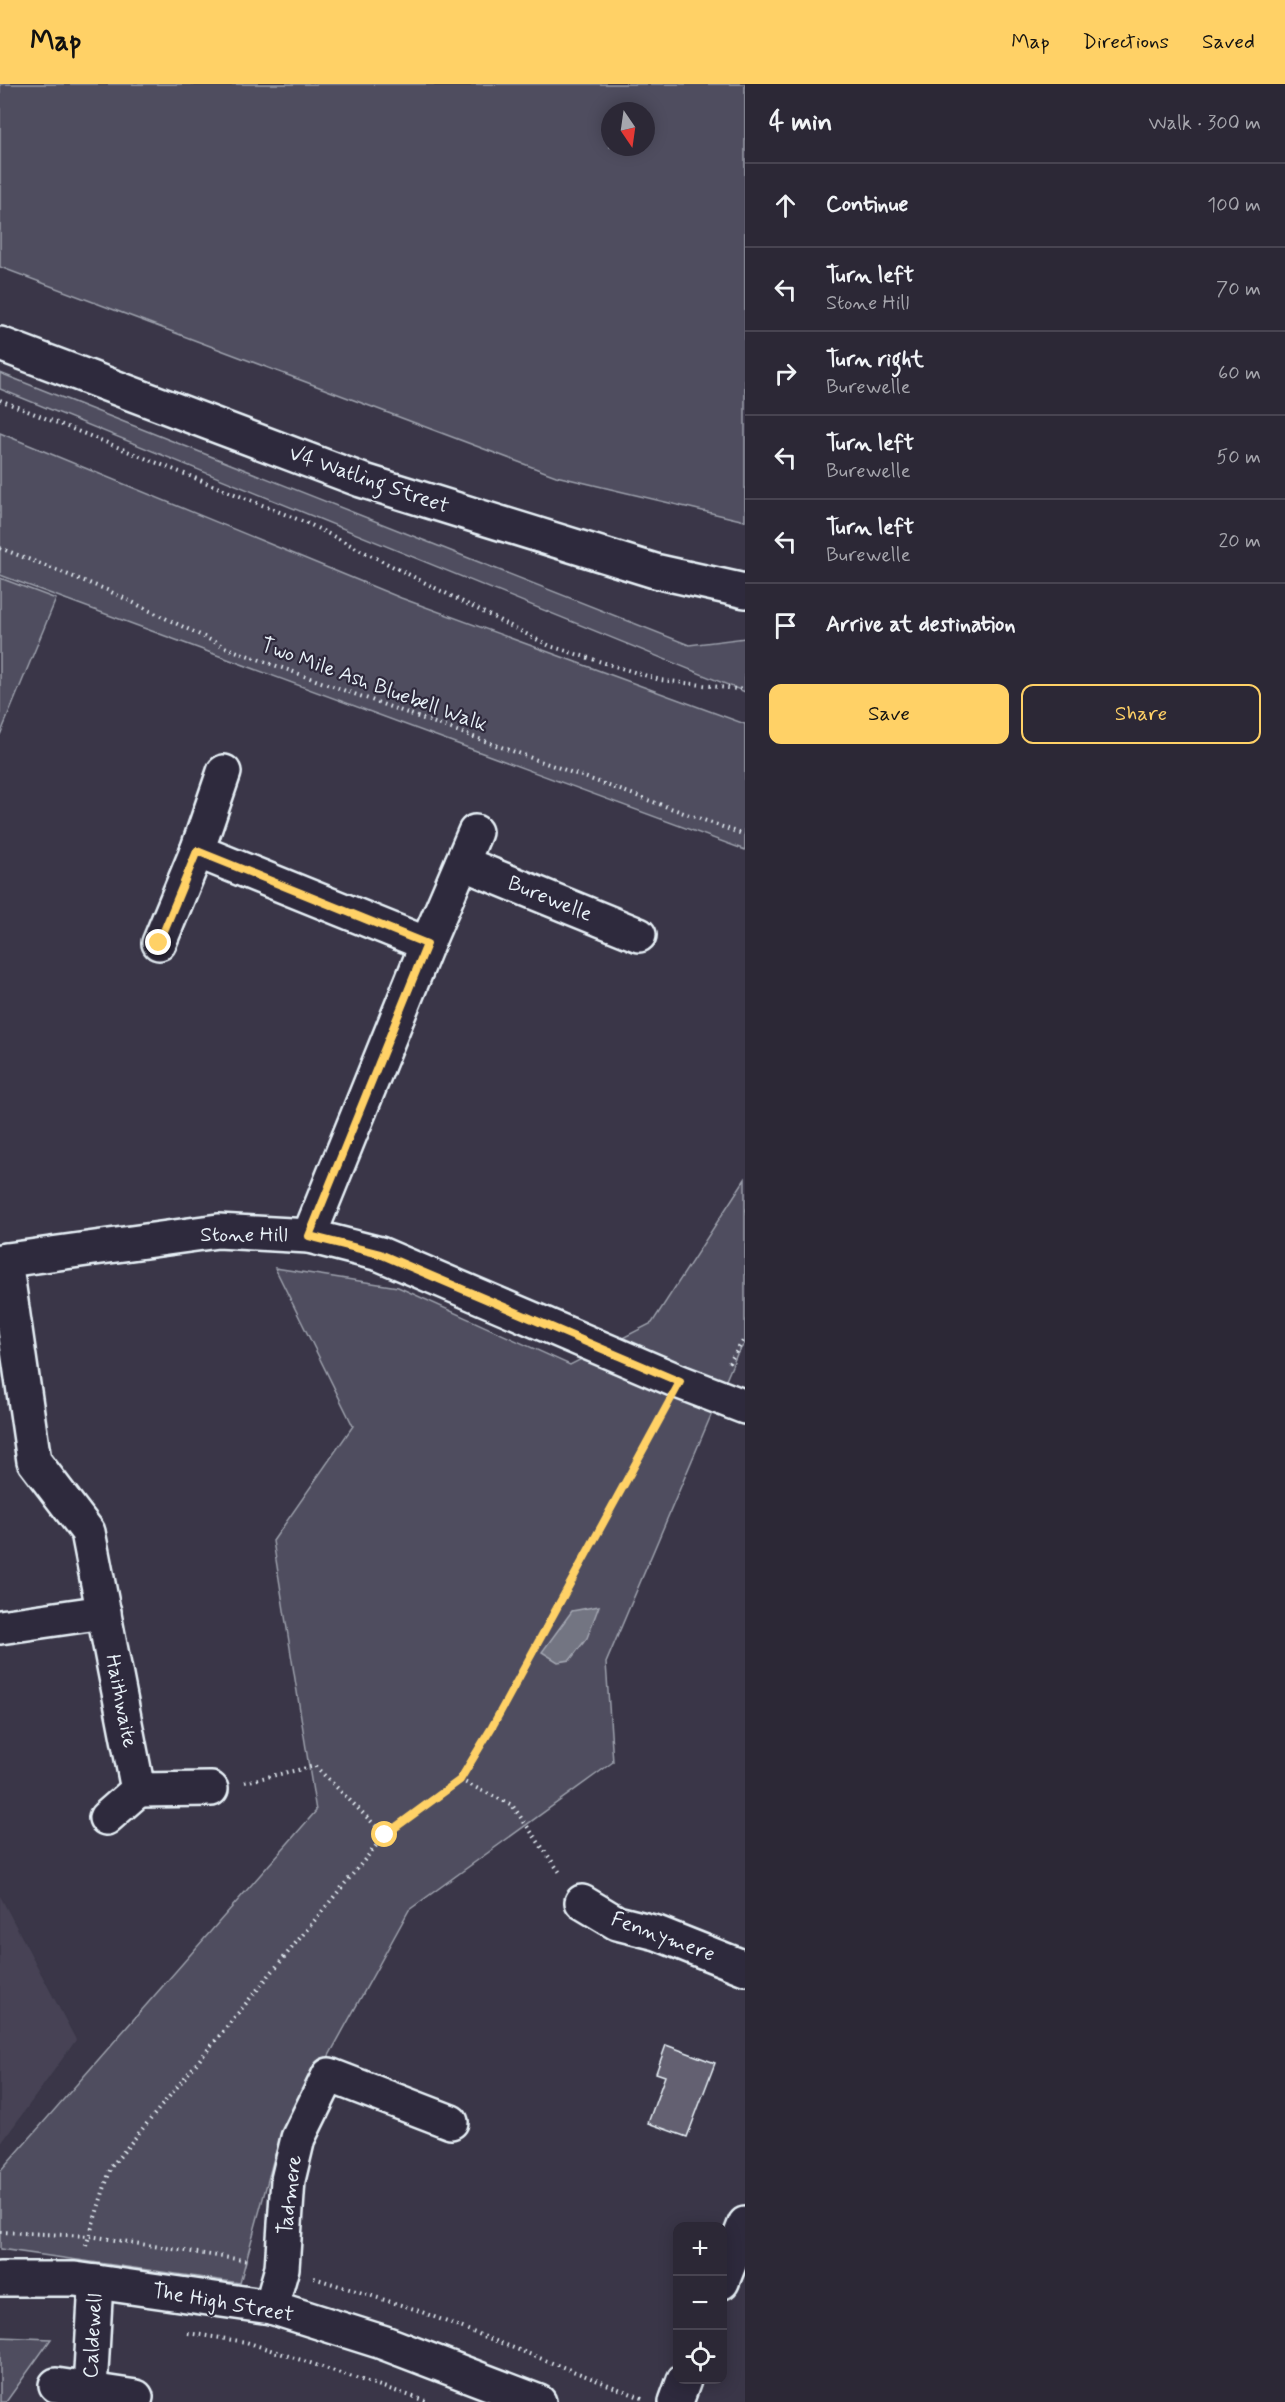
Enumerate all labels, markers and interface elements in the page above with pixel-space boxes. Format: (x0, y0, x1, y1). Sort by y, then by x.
text: Map (30, 24, 81, 61)
text: Map (1011, 28, 1050, 56)
text: Directions (1083, 28, 1169, 56)
text: Saved (1202, 28, 1255, 56)
north arrow (601, 102, 655, 156)
text: 4 min (769, 106, 832, 140)
text: Walk · 300 m (1149, 110, 1261, 137)
icon: ahead (769, 189, 802, 222)
text: Continue (826, 191, 908, 219)
text: 100 m (1207, 192, 1261, 219)
text: Turn left (826, 262, 914, 290)
icon: left (769, 273, 802, 306)
text: 70 m (1216, 276, 1261, 303)
text: Stone Hill (826, 290, 909, 317)
text: Turn right (826, 346, 924, 374)
icon: right (769, 357, 802, 390)
text: 60 m (1218, 360, 1261, 387)
text: Burewelle (826, 374, 910, 401)
text: Turn left (826, 430, 914, 458)
street label: V4 Watling Street (284, 439, 453, 522)
icon: left (769, 441, 802, 474)
text: 50 m (1216, 444, 1261, 471)
text: Burewelle (826, 458, 910, 485)
text: Turn left (826, 514, 914, 542)
icon: left (769, 525, 802, 558)
text: 20 m (1218, 528, 1261, 555)
text: Burewelle (826, 542, 910, 569)
icon: arrive (769, 609, 802, 642)
text: Arrive at destination (826, 611, 1016, 639)
street label: Two Mile Ash Bluebell Walk (257, 631, 491, 739)
button: Save (769, 684, 1009, 744)
button: Share (1021, 684, 1261, 744)
street label: Burewelle (504, 869, 596, 929)
route end (145, 929, 171, 955)
street label: Stone Hill (200, 1221, 288, 1249)
street label: Haithwaite (98, 1652, 144, 1750)
route start (371, 1821, 397, 1847)
street label: Fennymere (607, 1905, 719, 1969)
street label: Tadmere (271, 2153, 309, 2237)
map controls (673, 2222, 727, 2384)
button: + (673, 2222, 727, 2276)
button: − (673, 2276, 727, 2330)
street label: The High Street (150, 2277, 296, 2329)
street label: Caldewell (77, 2293, 109, 2379)
button: locate (673, 2330, 727, 2384)

